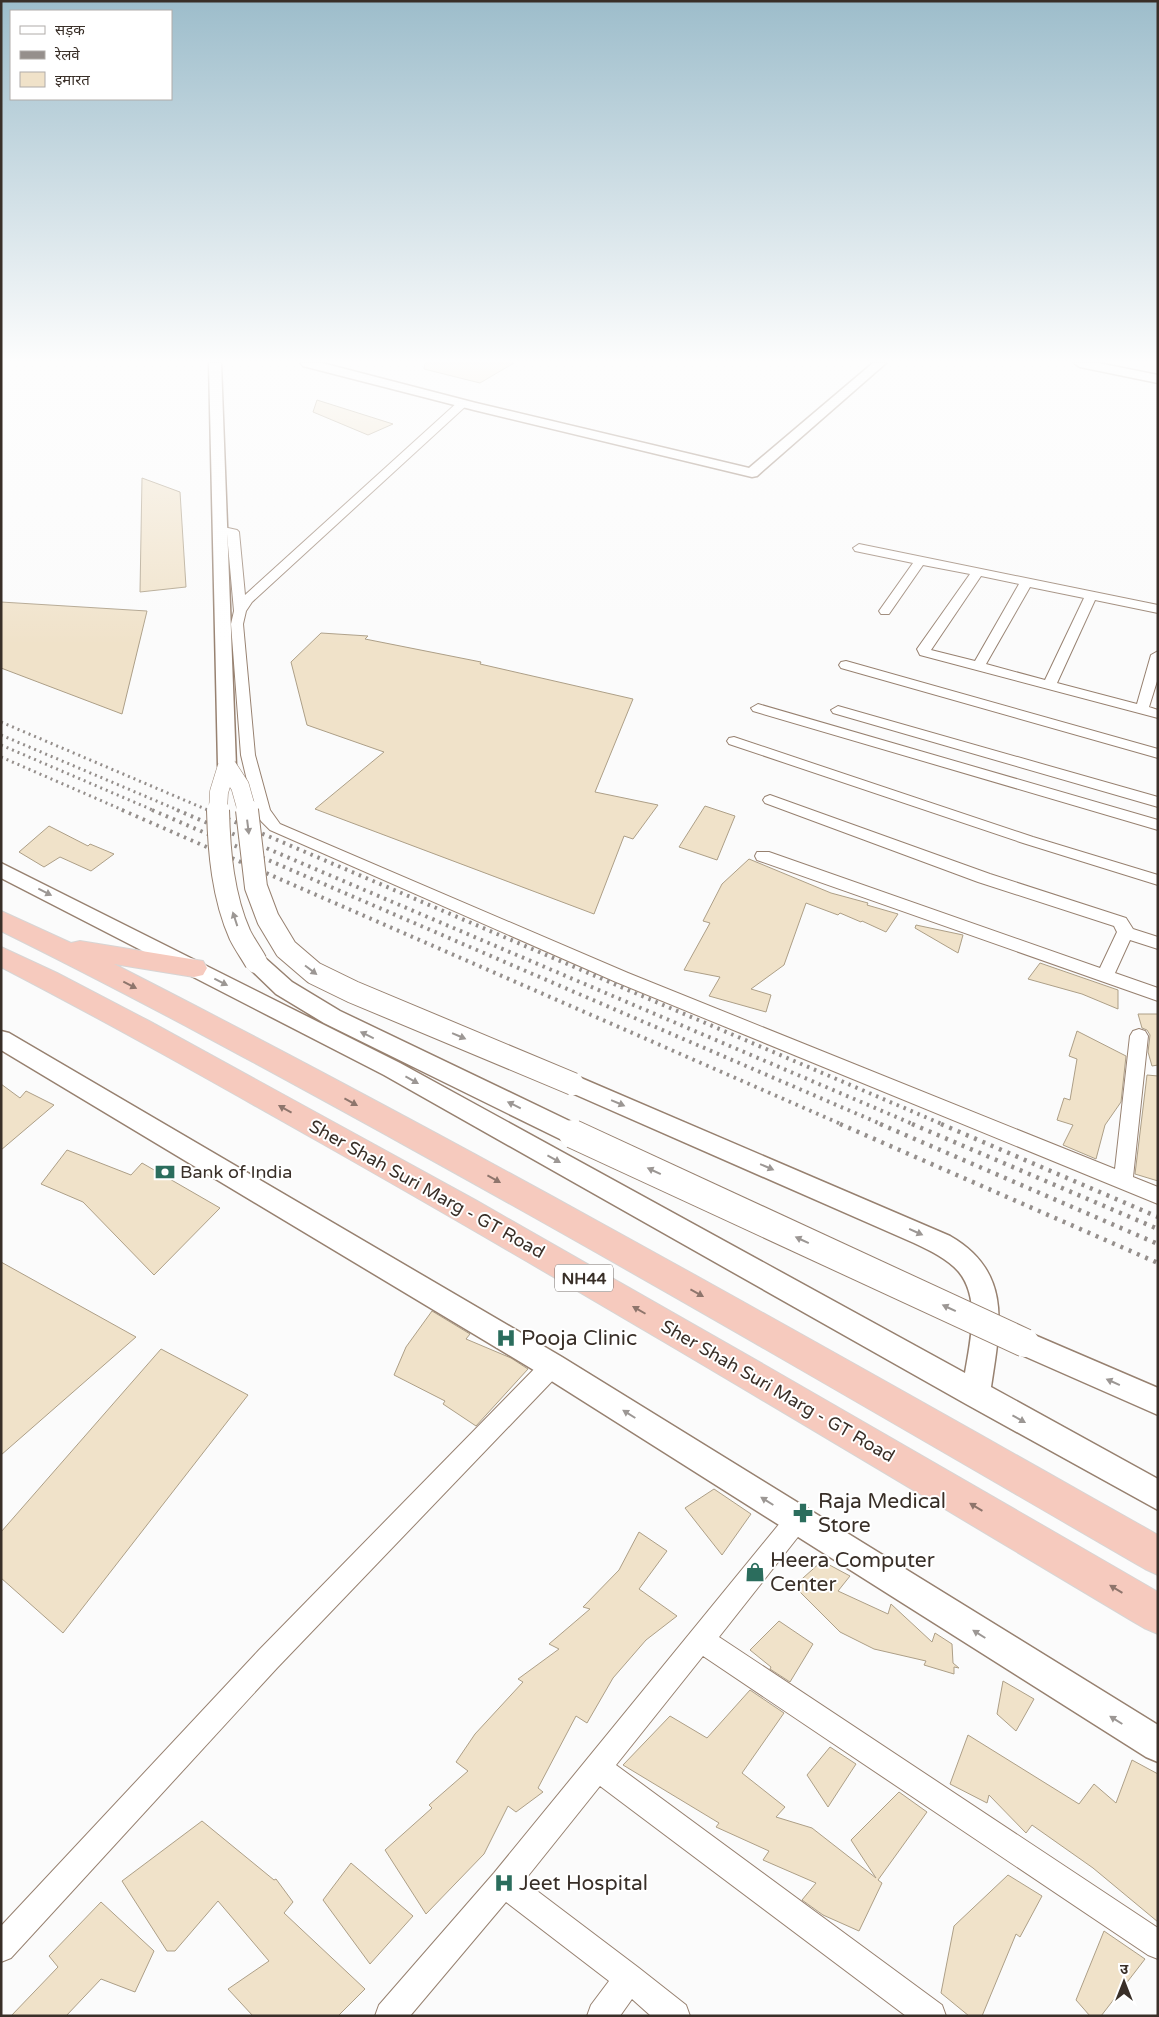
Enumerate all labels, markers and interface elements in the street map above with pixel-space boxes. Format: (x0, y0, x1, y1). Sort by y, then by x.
legend (10, 10, 172, 100)
text: सड़क (55, 21, 85, 39)
text: रेलवे (54, 46, 80, 64)
text: इमारत (55, 71, 90, 89)
one-way arrow (245, 819, 253, 835)
one-way arrow (38, 888, 52, 896)
one-way arrow (230, 911, 238, 926)
one-way arrow (304, 965, 318, 975)
one-way arrow (214, 978, 228, 986)
one-way arrow (123, 981, 138, 989)
one-way arrow (360, 1030, 375, 1039)
one-way arrow (452, 1033, 466, 1041)
one-way arrow (405, 1076, 419, 1084)
one-way arrow (344, 1098, 359, 1106)
one-way arrow (611, 1100, 625, 1108)
one-way arrow (507, 1101, 521, 1109)
one-way arrow (278, 1104, 291, 1113)
street label: Sher Shah Suri Marg - GT Road (305, 1115, 549, 1263)
one-way arrow (547, 1155, 561, 1163)
bank icon: Bank of India (154, 1161, 176, 1183)
place label: Bank of India (180, 1161, 292, 1183)
one-way arrow (760, 1164, 774, 1172)
one-way arrow (647, 1167, 661, 1175)
one-way arrow (487, 1175, 501, 1183)
one-way arrow (909, 1228, 923, 1236)
one-way arrow (795, 1235, 809, 1243)
road number: NH44 (555, 1264, 613, 1292)
one-way arrow (690, 1289, 704, 1297)
one-way arrow (942, 1303, 956, 1311)
one-way arrow (633, 1305, 646, 1314)
street label: Sher Shah Suri Marg - GT Road (657, 1315, 899, 1467)
place label: Pooja Clinic (521, 1326, 637, 1351)
hospital icon: Pooja Clinic (495, 1327, 517, 1349)
one-way arrow (1106, 1378, 1120, 1386)
one-way arrow (623, 1410, 636, 1419)
one-way arrow (1012, 1414, 1026, 1423)
place label: Raja Medical Store (818, 1489, 946, 1538)
one-way arrow (760, 1496, 773, 1506)
pharmacy icon: Raja Medical Store (792, 1502, 814, 1524)
one-way arrow (969, 1502, 982, 1511)
place label: Heera Computer Center (770, 1548, 935, 1597)
shop icon: Heera Computer Center (744, 1561, 766, 1583)
one-way arrow (1109, 1585, 1122, 1594)
one-way arrow (972, 1629, 985, 1638)
one-way arrow (1110, 1715, 1123, 1724)
place label: Jeet Hospital (519, 1871, 648, 1896)
hospital icon: Jeet Hospital (493, 1872, 515, 1894)
north arrow (1099, 1957, 1149, 2007)
text: उ (1120, 1961, 1129, 1978)

